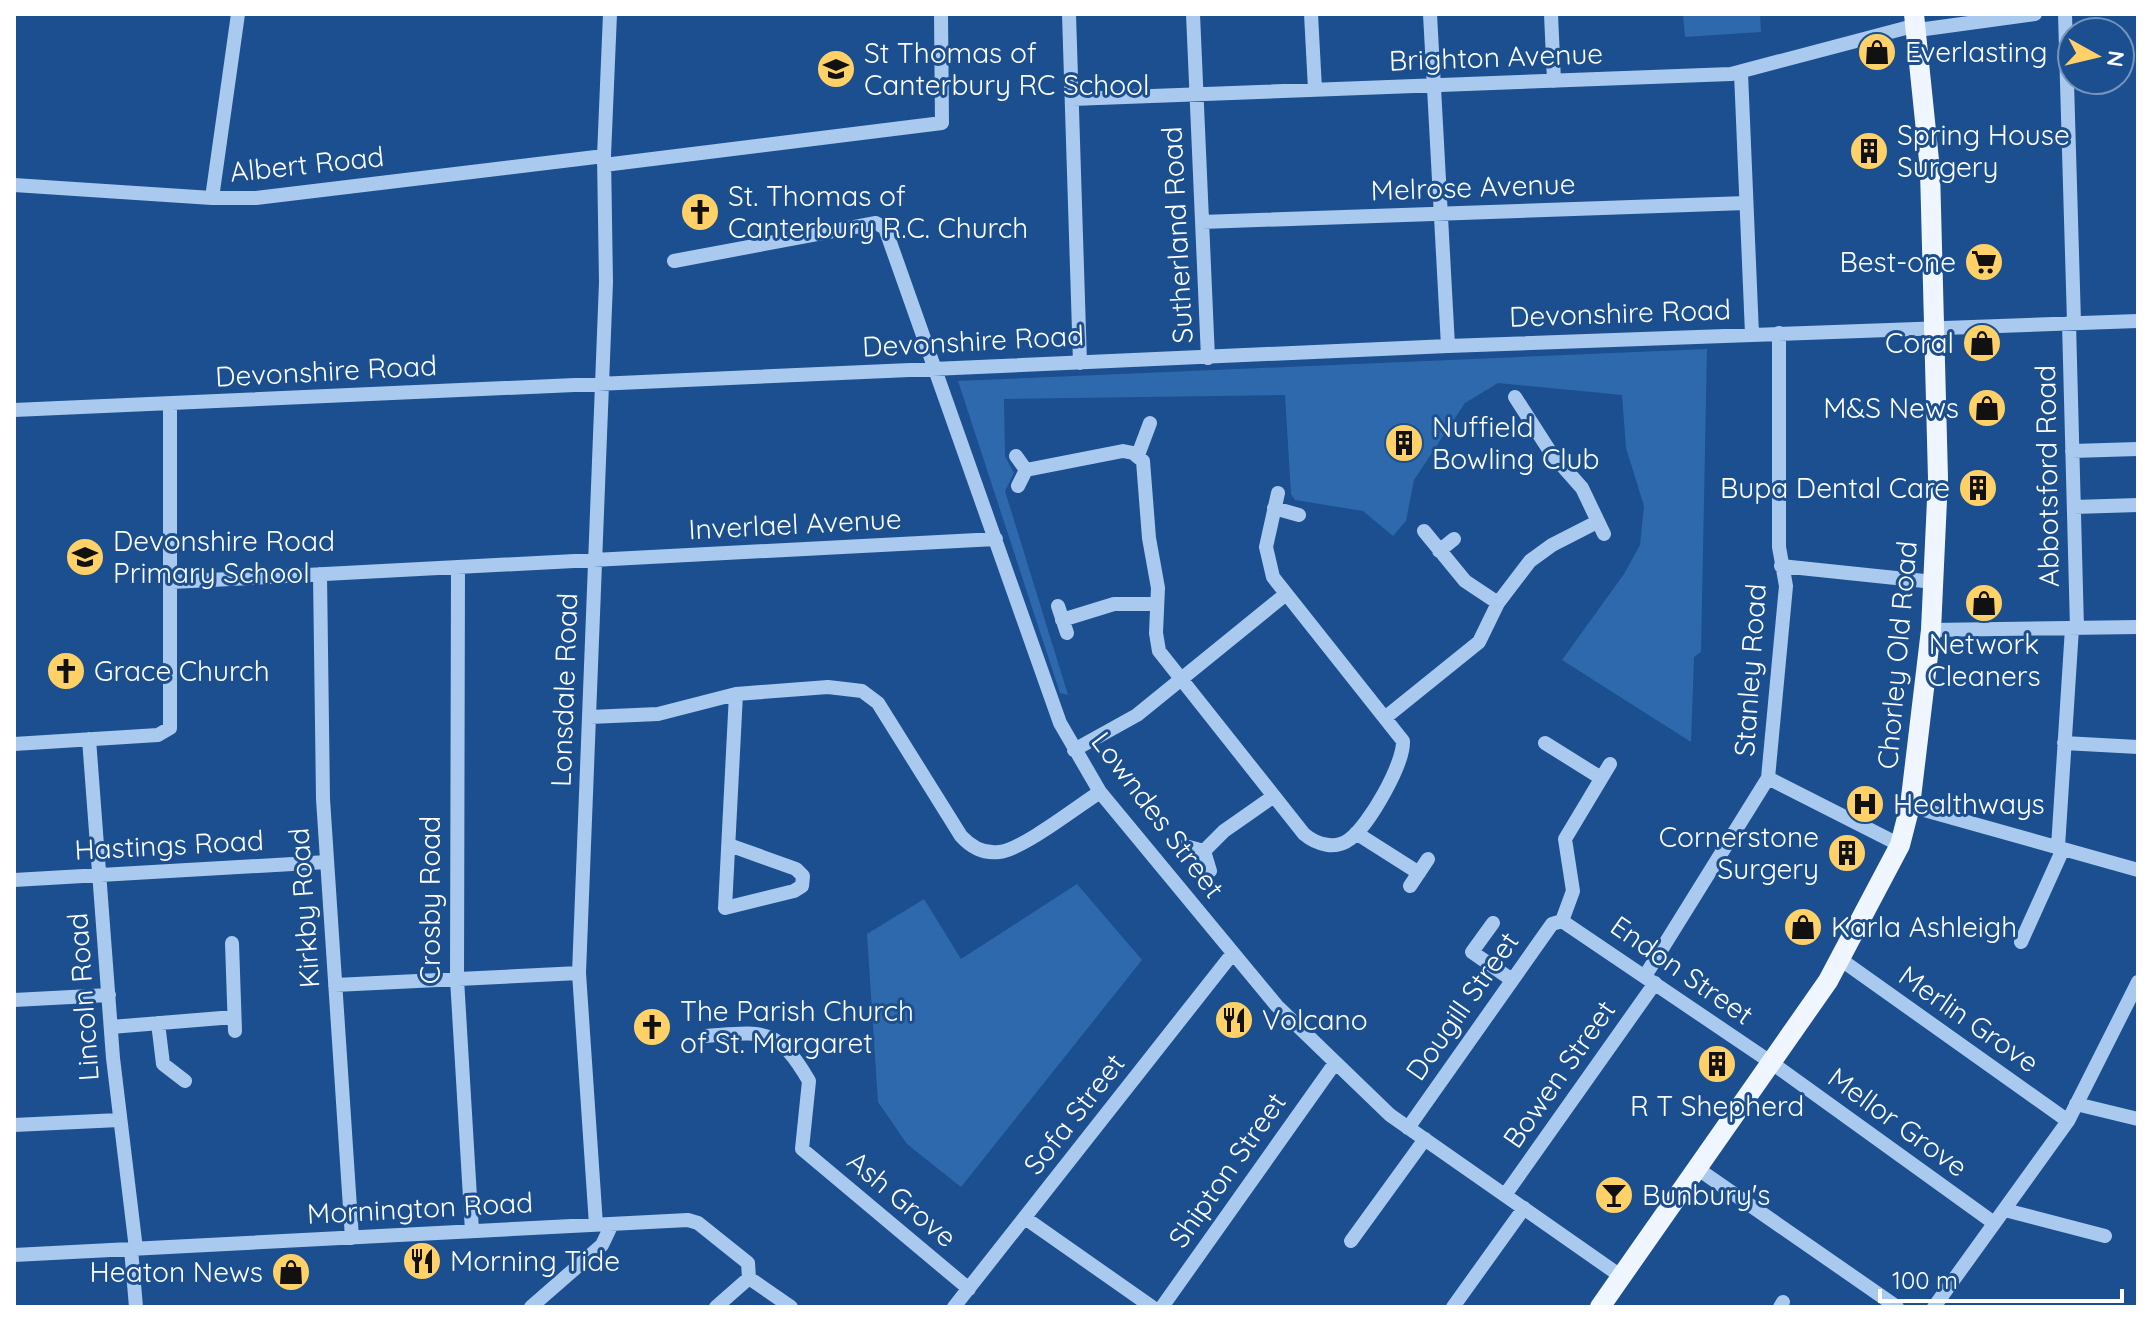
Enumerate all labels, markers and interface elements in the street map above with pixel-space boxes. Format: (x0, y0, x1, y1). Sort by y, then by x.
north arrow (2056, 16, 2136, 96)
shop icon: Everlasting (1856, 31, 1898, 73)
place label: Everlasting (1905, 34, 2047, 69)
place label: St Thomas of Canterbury RC School (864, 35, 1149, 102)
street label: Brighton Avenue (1388, 35, 1604, 78)
school or university icon: St Thomas of Canterbury RC School (815, 48, 857, 90)
text: N (2101, 49, 2131, 69)
place label: Spring House Surgery (1897, 117, 2070, 184)
street label: Sutherland Road (1153, 126, 1200, 344)
building icon: Spring House Surgery (1848, 130, 1890, 172)
street label: Albert Road (228, 138, 386, 189)
street label: Melrose Avenue (1370, 165, 1576, 208)
place label: St. Thomas of Canterbury R.C. Church (728, 178, 1028, 245)
church icon: St. Thomas of Canterbury R.C. Church (679, 191, 721, 233)
supermarket icon: Best-one (1963, 241, 2005, 283)
place label: Best-one (1840, 244, 1956, 279)
street label: Devonshire Road (1508, 291, 1731, 334)
street label: Devonshire Road (861, 317, 1085, 364)
shop icon: Coral (1961, 322, 2003, 364)
place label: Coral (1885, 325, 1954, 360)
street label: Devonshire Road (214, 347, 438, 394)
street label: Abbotsford Road (2027, 365, 2066, 587)
shop icon: M&S News (1966, 387, 2008, 429)
place label: M&S News (1823, 390, 1959, 425)
place label: Nuffield Bowling Club (1432, 409, 1599, 476)
building icon: Nuffield Bowling Club (1383, 422, 1425, 464)
building icon: Bupa Dental Care (1957, 467, 1999, 509)
place label: Bupa Dental Care (1720, 470, 1950, 505)
street label: Inverlael Avenue (688, 500, 902, 547)
place label: Devonshire Road Primary School (113, 523, 335, 590)
school or university icon: Devonshire Road Primary School (64, 536, 106, 578)
street label: Chorley Old Road (1869, 539, 1924, 771)
street label: Stanley Road (1726, 582, 1773, 758)
shop icon: Network Cleaners (1963, 582, 2005, 624)
street label: Lonsdale Road (543, 592, 584, 788)
place label: Network Cleaners (1927, 626, 2041, 693)
church icon: Grace Church (45, 650, 87, 692)
place label: Grace Church (94, 653, 270, 688)
street label: Lowndes Street (1085, 725, 1232, 905)
hospital icon: Healthways (1844, 783, 1886, 825)
place label: Healthways (1893, 786, 2045, 821)
street label: Crosby Road (412, 816, 447, 984)
place label: Cornerstone Surgery (1659, 819, 1819, 886)
street label: Hastings Road (74, 822, 264, 867)
street label: Kirkby Road (280, 827, 327, 989)
building icon: Cornerstone Surgery (1826, 832, 1868, 874)
shop icon: Karla Ashleigh (1782, 906, 1824, 948)
street label: Endon Street (1604, 908, 1760, 1032)
place label: Karla Ashleigh (1831, 909, 2017, 944)
street label: Lincoln Road (59, 912, 106, 1082)
street label: Dougill Street (1398, 925, 1526, 1087)
street label: Merlin Grove (1893, 958, 2046, 1080)
place label: The Parish Church of St. Margaret (680, 993, 914, 1060)
street label: Bowen Street (1495, 993, 1622, 1154)
restaurant icon: Volcano (1213, 999, 1255, 1041)
place label: Volcano (1262, 1002, 1368, 1037)
church icon: The Parish Church of St. Margaret (631, 1006, 673, 1048)
building icon: R T Shepherd (1696, 1043, 1738, 1085)
street label: Sofa Street (1016, 1046, 1132, 1181)
street label: Mellor Grove (1822, 1059, 1975, 1184)
street label: Shipton Street (1160, 1085, 1293, 1254)
place label: R T Shepherd (1630, 1088, 1804, 1123)
street label: Ash Grove (841, 1143, 964, 1254)
bar icon: Bunbury's (1593, 1174, 1635, 1216)
place label: Bunbury's (1642, 1177, 1770, 1212)
street label: Mornington Road (306, 1184, 534, 1231)
restaurant icon: Morning Tide (401, 1240, 443, 1282)
place label: Morning Tide (450, 1243, 620, 1278)
shop icon: Heaton News (270, 1251, 312, 1293)
scale bar (1880, 1253, 2122, 1303)
place label: Heaton News (90, 1254, 263, 1289)
text: 100 m (1892, 1265, 1958, 1295)

